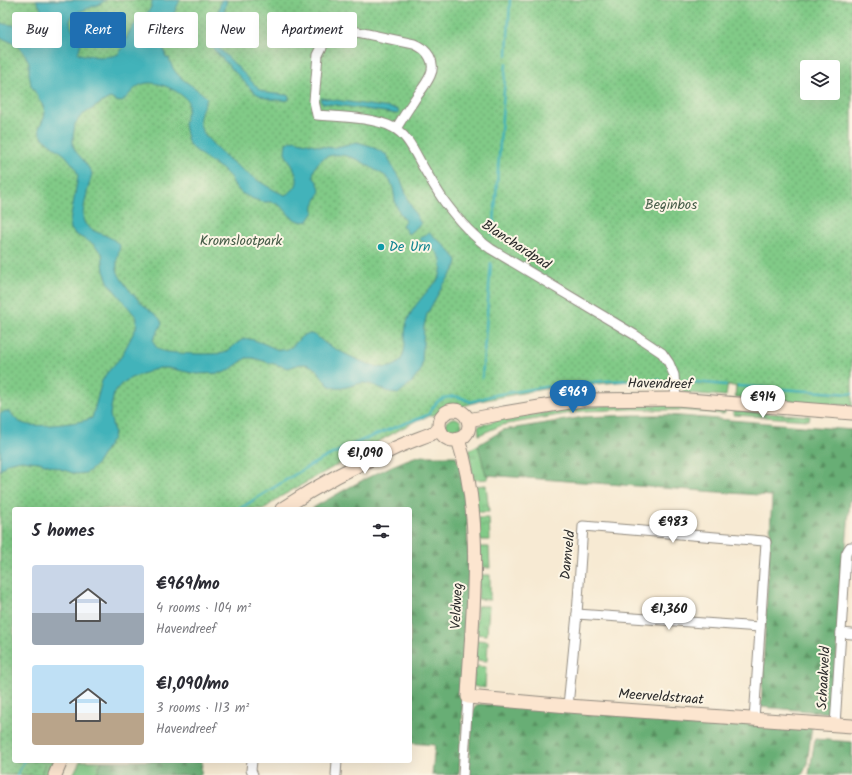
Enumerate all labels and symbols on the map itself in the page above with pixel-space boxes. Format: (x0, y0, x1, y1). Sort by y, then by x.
park label: Beginbos (645, 194, 697, 216)
street label: Blanchardpad (477, 214, 556, 276)
park label: Kromslootpark (200, 230, 283, 252)
place label: De Urn (389, 236, 430, 258)
marker: De Urn (376, 242, 386, 252)
street label: Havendreef (627, 372, 694, 396)
pin: €969 (549, 380, 597, 414)
pin: €914 (739, 385, 787, 419)
pin: €1,090 (332, 441, 398, 475)
pin: €983 (649, 510, 697, 544)
street label: Damveld (554, 528, 582, 581)
street label: Veldweg (445, 582, 469, 630)
pin: €1,360 (636, 597, 702, 631)
street label: Schaakveld (811, 645, 837, 710)
street label: Meerveldstraat (618, 683, 705, 711)

